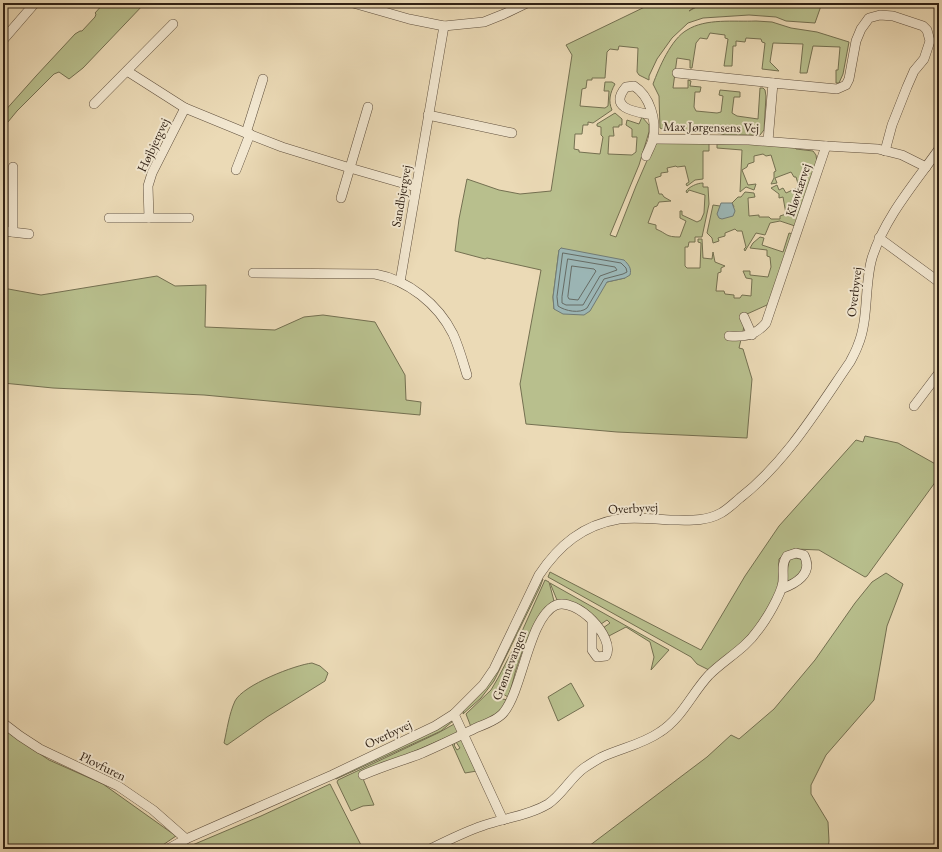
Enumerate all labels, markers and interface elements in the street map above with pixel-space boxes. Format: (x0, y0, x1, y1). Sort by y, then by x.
street label: Højbjergvej (133, 115, 173, 175)
street label: Max Jørgensens Vej (663, 118, 759, 136)
street label: Kløvkærvej (781, 161, 815, 219)
street label: Sandbjergvej (387, 164, 415, 228)
street label: Overbyvej (843, 266, 865, 318)
street label: Overbyvej (608, 498, 659, 518)
street label: Grønnevangen (488, 627, 530, 703)
street label: Overbyvej (362, 716, 414, 752)
street label: Plovfuren (77, 748, 129, 785)

